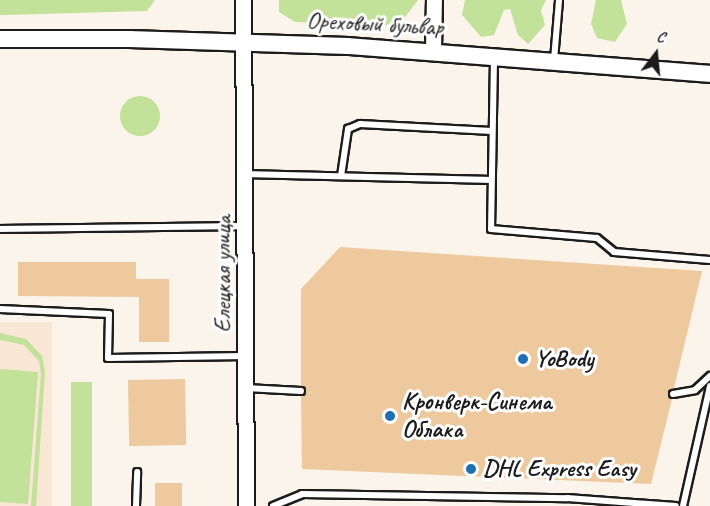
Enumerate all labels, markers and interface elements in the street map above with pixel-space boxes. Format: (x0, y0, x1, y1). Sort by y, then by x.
street label: Ореховый бульвар (306, 6, 444, 42)
north arrow (626, 24, 686, 84)
text: С (654, 26, 667, 47)
street label: Елецкая улица (209, 215, 237, 333)
place label: YoBody (535, 345, 593, 373)
marker: YoBody (516, 352, 530, 366)
place label: Кронверк-Синема Облака (402, 388, 552, 444)
marker: Кронверк-Синема Облака (383, 409, 397, 423)
place label: DHL Express Easy (483, 455, 637, 483)
marker: DHL Express Easy (464, 462, 478, 476)

